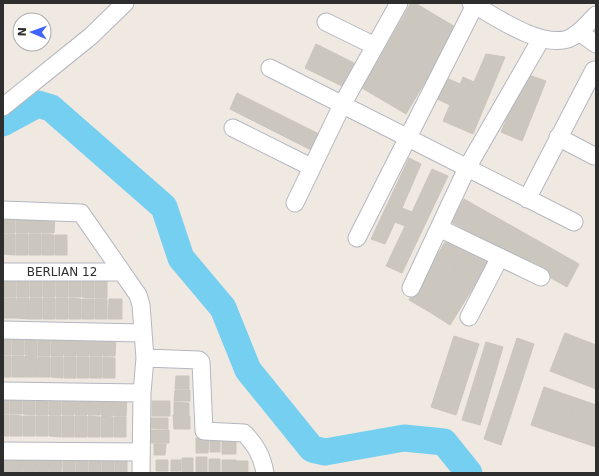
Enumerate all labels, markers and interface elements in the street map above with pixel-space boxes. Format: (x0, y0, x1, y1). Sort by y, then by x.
north arrow (12, 12, 52, 52)
text: N (16, 27, 29, 37)
street label: BERLIAN 12 (27, 265, 97, 279)

